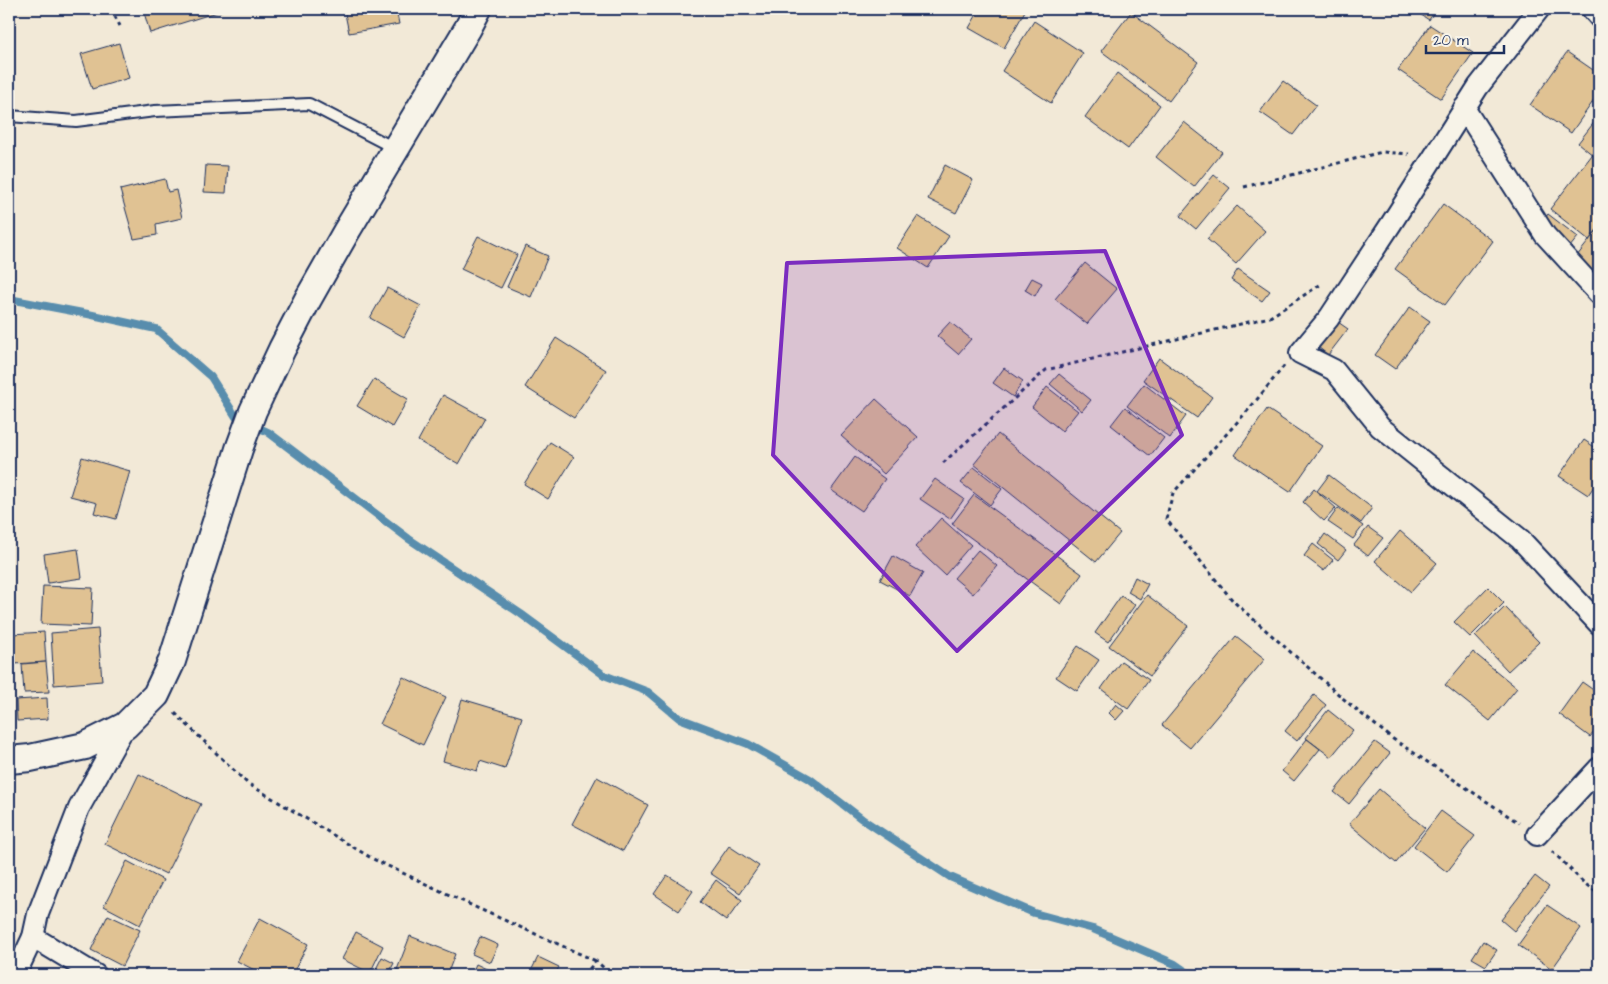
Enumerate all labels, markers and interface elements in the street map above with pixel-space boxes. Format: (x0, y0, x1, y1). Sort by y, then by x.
scale bar (1426, 22, 1503, 54)
text: 20 m (1433, 30, 1469, 51)

